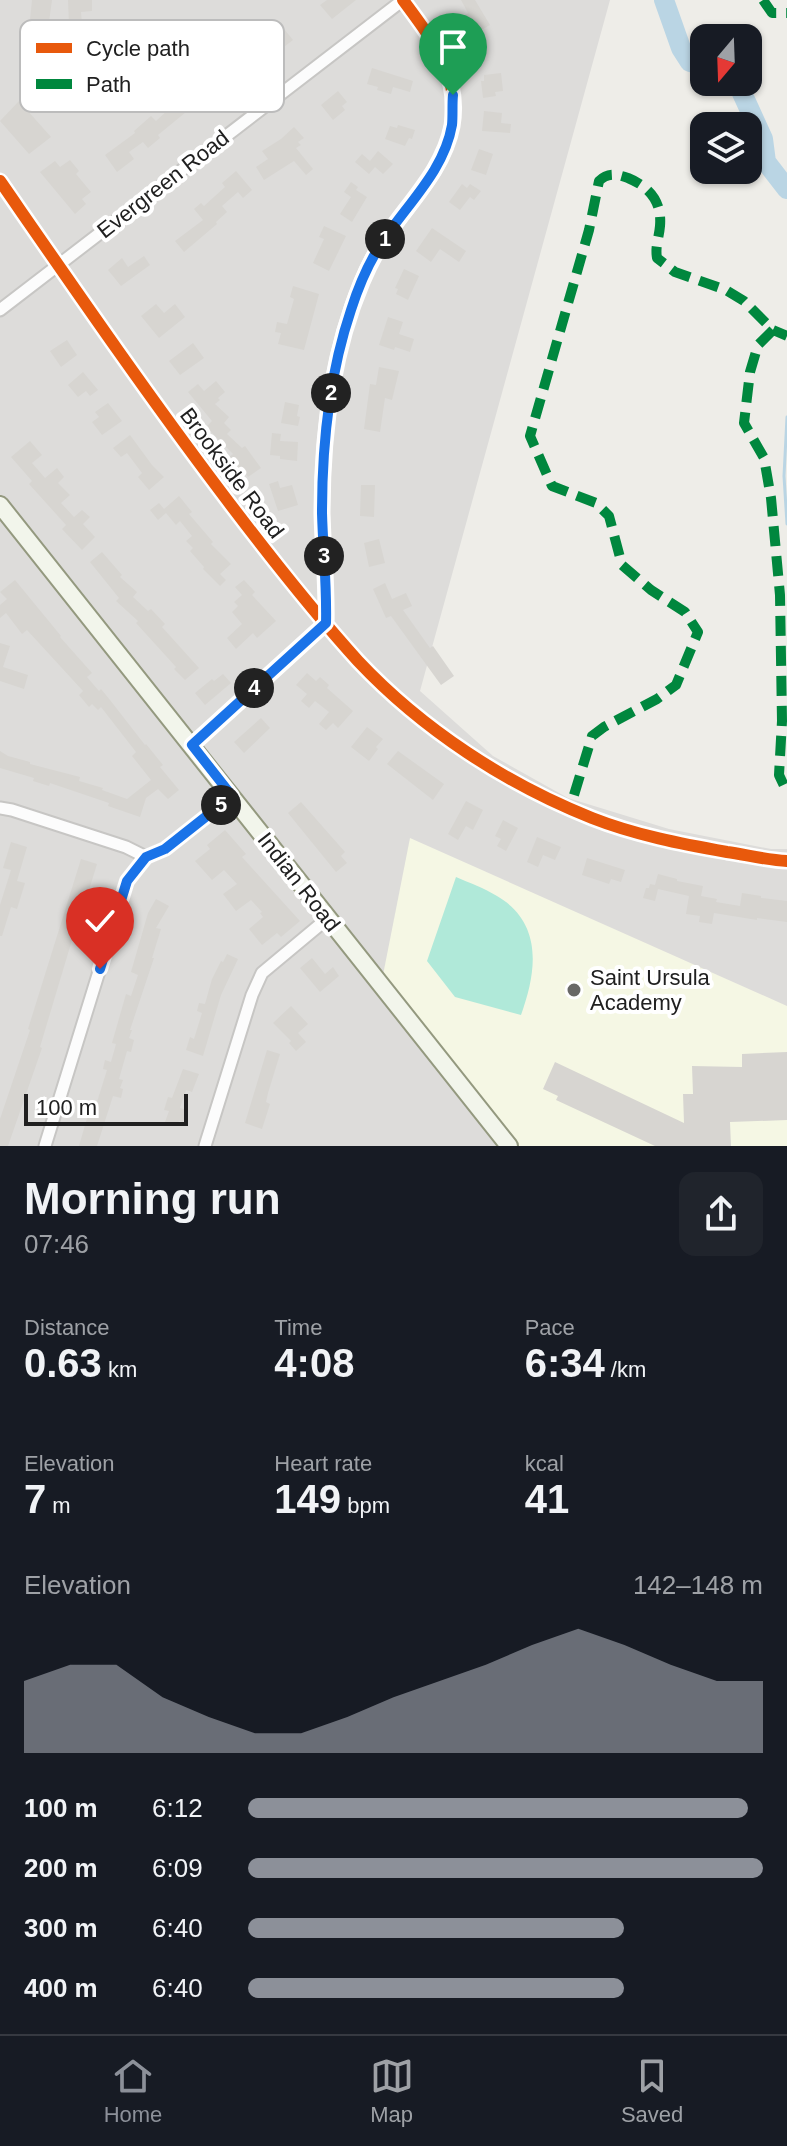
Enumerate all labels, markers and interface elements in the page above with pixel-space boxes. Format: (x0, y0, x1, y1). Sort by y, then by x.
pin (419, 13, 487, 95)
legend (20, 20, 284, 112)
north arrow (690, 24, 762, 96)
map controls (690, 24, 762, 184)
icon: arrive (431, 25, 475, 69)
text: Cycle path (86, 36, 190, 61)
text: Path (86, 72, 131, 97)
button: layers (690, 112, 762, 184)
street label: Evergreen Road (92, 125, 234, 243)
pin: 1 (365, 219, 405, 259)
text: 1 (379, 226, 391, 251)
pin: 2 (311, 373, 351, 413)
text: 2 (325, 380, 337, 405)
street label: Brookside Road (175, 403, 289, 543)
pin: 3 (304, 536, 344, 576)
text: 3 (318, 543, 330, 568)
pin: 4 (234, 668, 274, 708)
text: 4 (248, 675, 260, 700)
pin: 5 (201, 785, 241, 825)
text: 5 (215, 792, 227, 817)
street label: Indian Road (253, 828, 345, 936)
pin (66, 887, 134, 969)
icon: check (78, 899, 122, 943)
place label: Saint Ursula Academy (590, 965, 711, 1015)
marker: Saint Ursula Academy (565, 981, 583, 999)
scale bar (24, 1090, 188, 1126)
text: 100 m (36, 1095, 97, 1120)
button: share (679, 1172, 763, 1256)
text: Morning run (24, 1174, 281, 1223)
text: 07:46 (24, 1229, 89, 1259)
text: Distance (24, 1315, 110, 1340)
text: Time (274, 1315, 322, 1340)
text: Pace (525, 1315, 575, 1340)
text: 0.63 (24, 1341, 102, 1385)
text: 4:08 (274, 1341, 354, 1385)
text: 6:34 (525, 1341, 605, 1385)
text: km (102, 1357, 137, 1382)
text: /km (605, 1357, 646, 1382)
text: Elevation (24, 1451, 115, 1476)
text: Heart rate (274, 1451, 372, 1476)
text: kcal (525, 1451, 564, 1476)
text: 7 (24, 1477, 46, 1521)
text: 149 (274, 1477, 341, 1521)
text: 41 (525, 1477, 569, 1521)
text: m (46, 1493, 71, 1518)
text: bpm (341, 1493, 390, 1518)
text: Elevation (24, 1570, 131, 1600)
text: 142–148 m (633, 1570, 763, 1600)
text: 100 m (24, 1793, 98, 1823)
text: 6:12 (152, 1793, 203, 1823)
text: 200 m (24, 1853, 98, 1883)
text: 6:09 (152, 1853, 203, 1883)
text: 300 m (24, 1913, 98, 1943)
text: 6:40 (152, 1913, 203, 1943)
text: 400 m (24, 1973, 98, 2003)
text: 6:40 (152, 1973, 203, 2003)
tab: Home (104, 2054, 162, 2128)
tab: Map (370, 2054, 414, 2128)
tab: Saved (621, 2054, 683, 2128)

